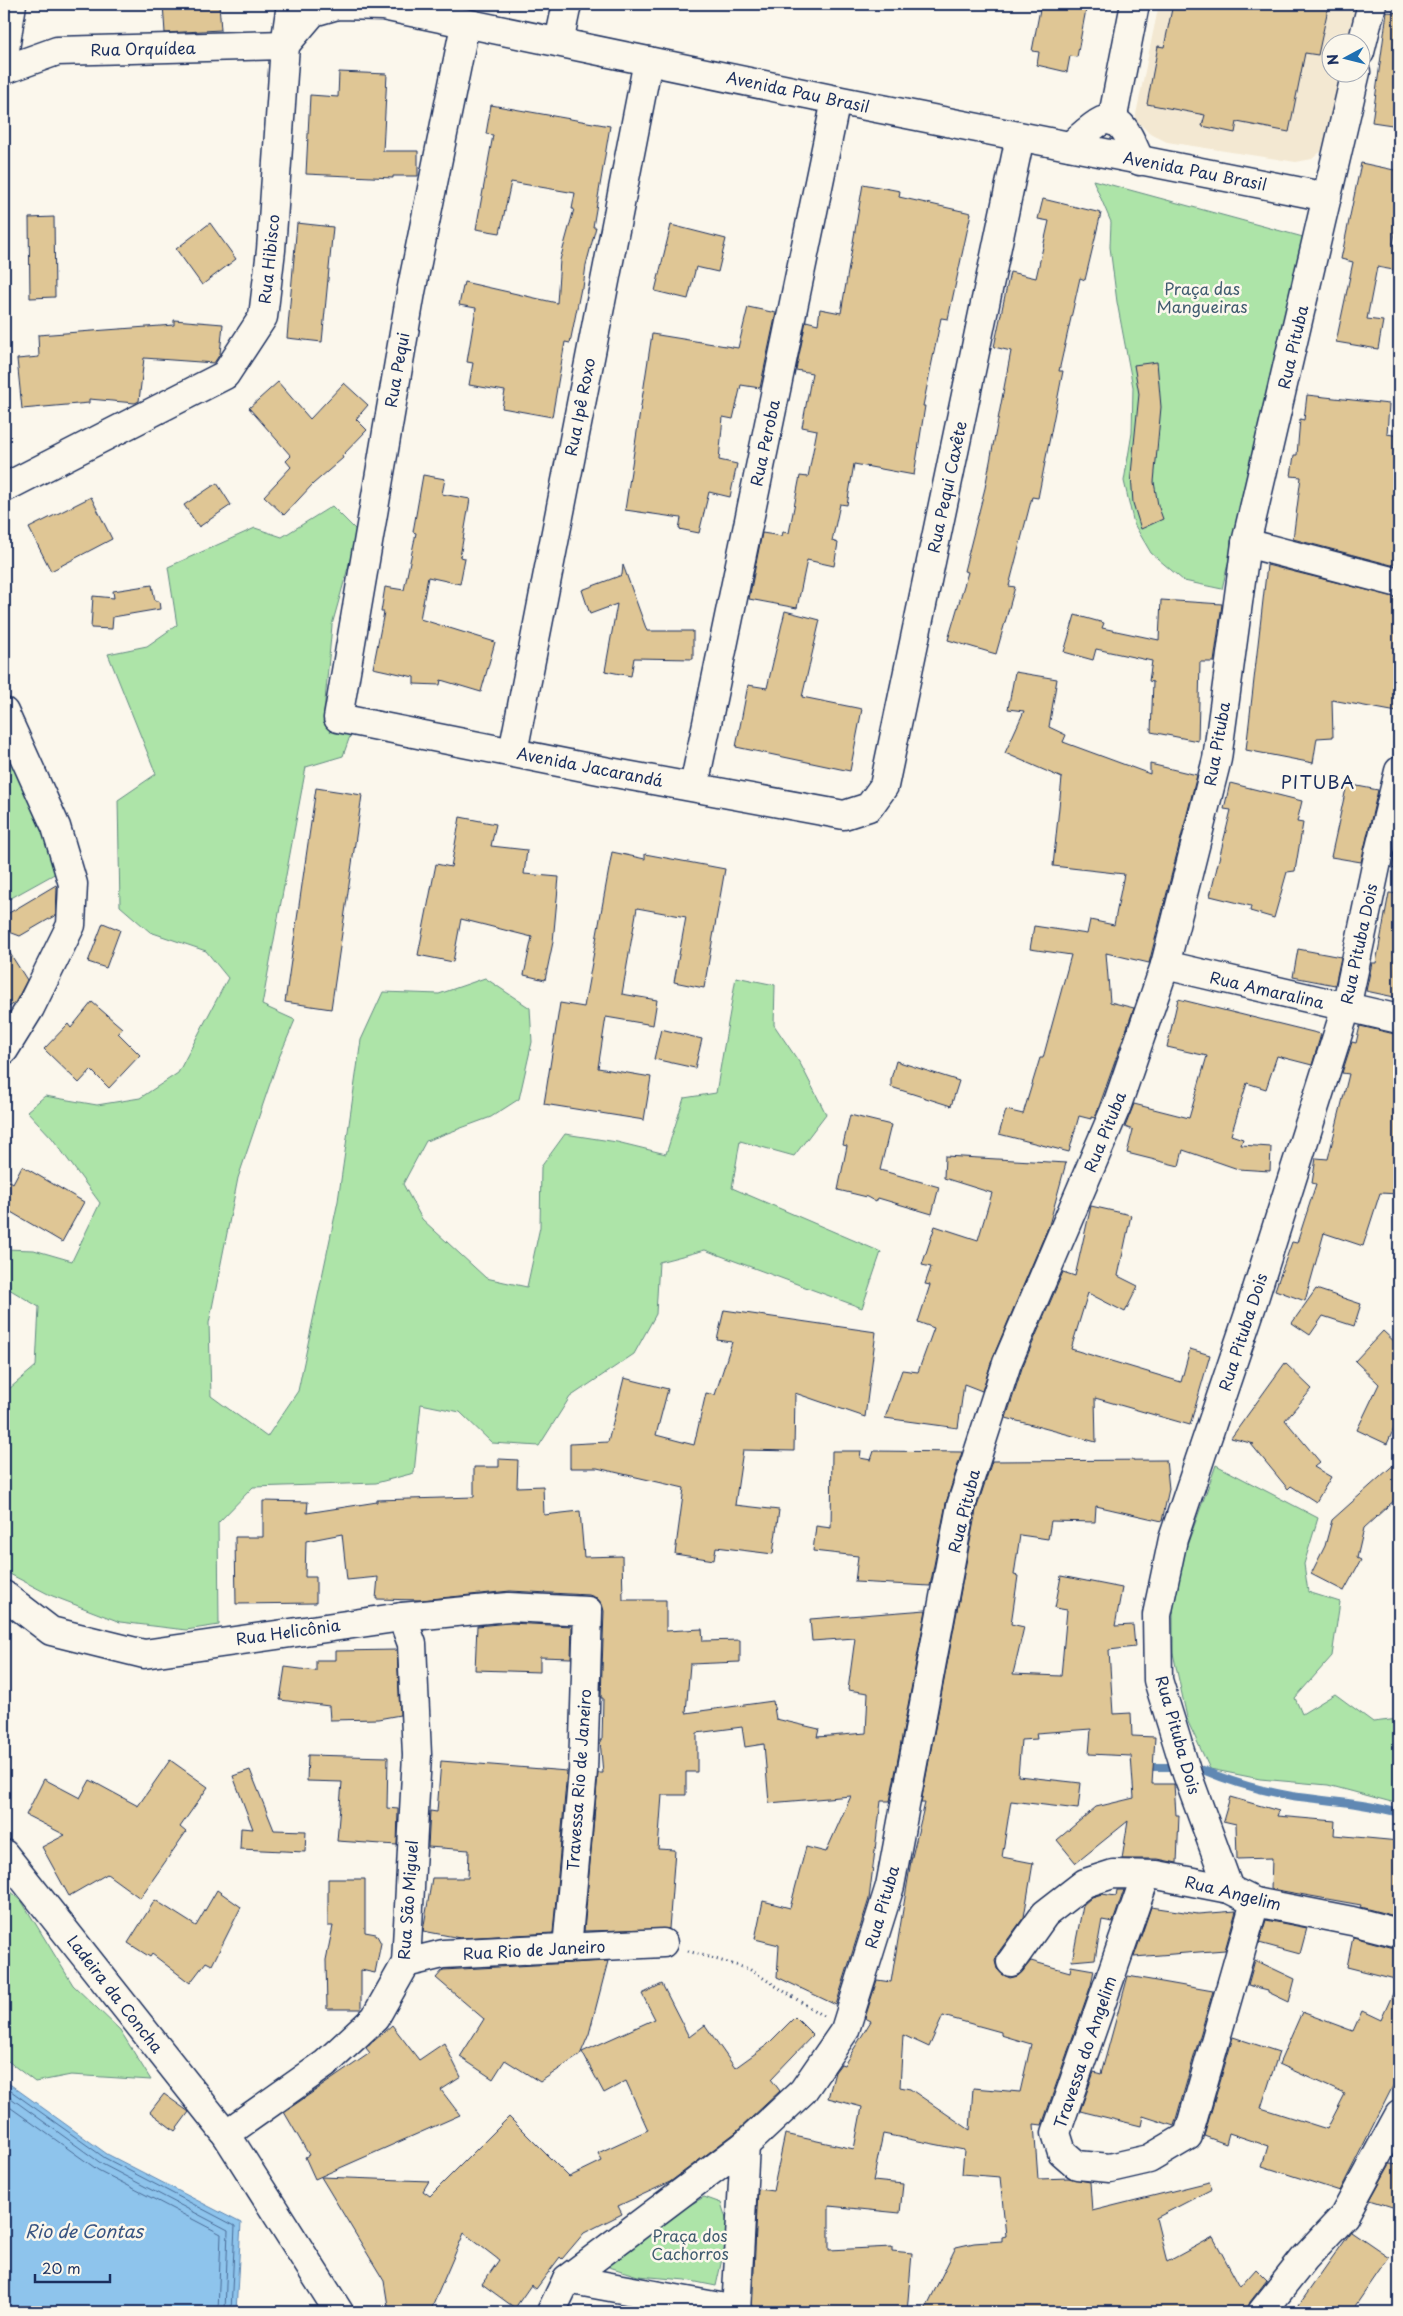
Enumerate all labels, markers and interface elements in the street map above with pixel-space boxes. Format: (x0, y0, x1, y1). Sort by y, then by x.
north arrow (1320, 32, 1370, 82)
street label: Rua Orquídea (90, 35, 197, 61)
text: N (1322, 53, 1344, 66)
street label: Avenida Pau Brasil (724, 64, 872, 118)
street label: Avenida Pau Brasil (1121, 144, 1269, 196)
street label: Rua Hibisco (251, 213, 285, 305)
park label: Praça das Mangueiras (1156, 276, 1248, 318)
street label: Rua Pituba (1271, 302, 1313, 391)
street label: Rua Pequi (378, 330, 414, 409)
street label: Rua Ipê Roxo (558, 356, 600, 458)
street label: Rua Peroba (743, 397, 785, 488)
street label: Rua Pequi Caxête (920, 418, 972, 555)
street label: Rua Pituba (1197, 700, 1235, 788)
street label: Avenida Jacarandá (515, 740, 665, 792)
district label: PITUBA (1281, 768, 1355, 795)
street label: Rua Pituba Dois (1334, 881, 1383, 1006)
street label: Rua Amaralina (1208, 964, 1327, 1014)
street label: Rua Pituba (1077, 1088, 1131, 1176)
street label: Rua Pituba Dois (1212, 1270, 1272, 1394)
street label: Rua Pituba (941, 1466, 985, 1555)
street label: Rua Helicônia (234, 1612, 342, 1650)
street label: Rua Pituba Dois (1151, 1672, 1207, 1797)
street label: Travessa Rio de Janeiro (560, 1688, 596, 1872)
street label: Rua São Miguel (391, 1839, 423, 1961)
street label: Rua Pituba (858, 1862, 904, 1951)
street label: Rua Angelim (1182, 1868, 1284, 1916)
street label: Ladeira da Concha (62, 1929, 170, 2057)
street label: Rua Rio de Janeiro (462, 1933, 606, 1965)
street label: Travessa do Angelim (1047, 1972, 1121, 2131)
water label: Rio de Contas (25, 2217, 145, 2244)
park label: Praça dos Cachorros (651, 2223, 729, 2265)
scale bar (35, 2251, 110, 2283)
text: 20 m (42, 2256, 81, 2279)

